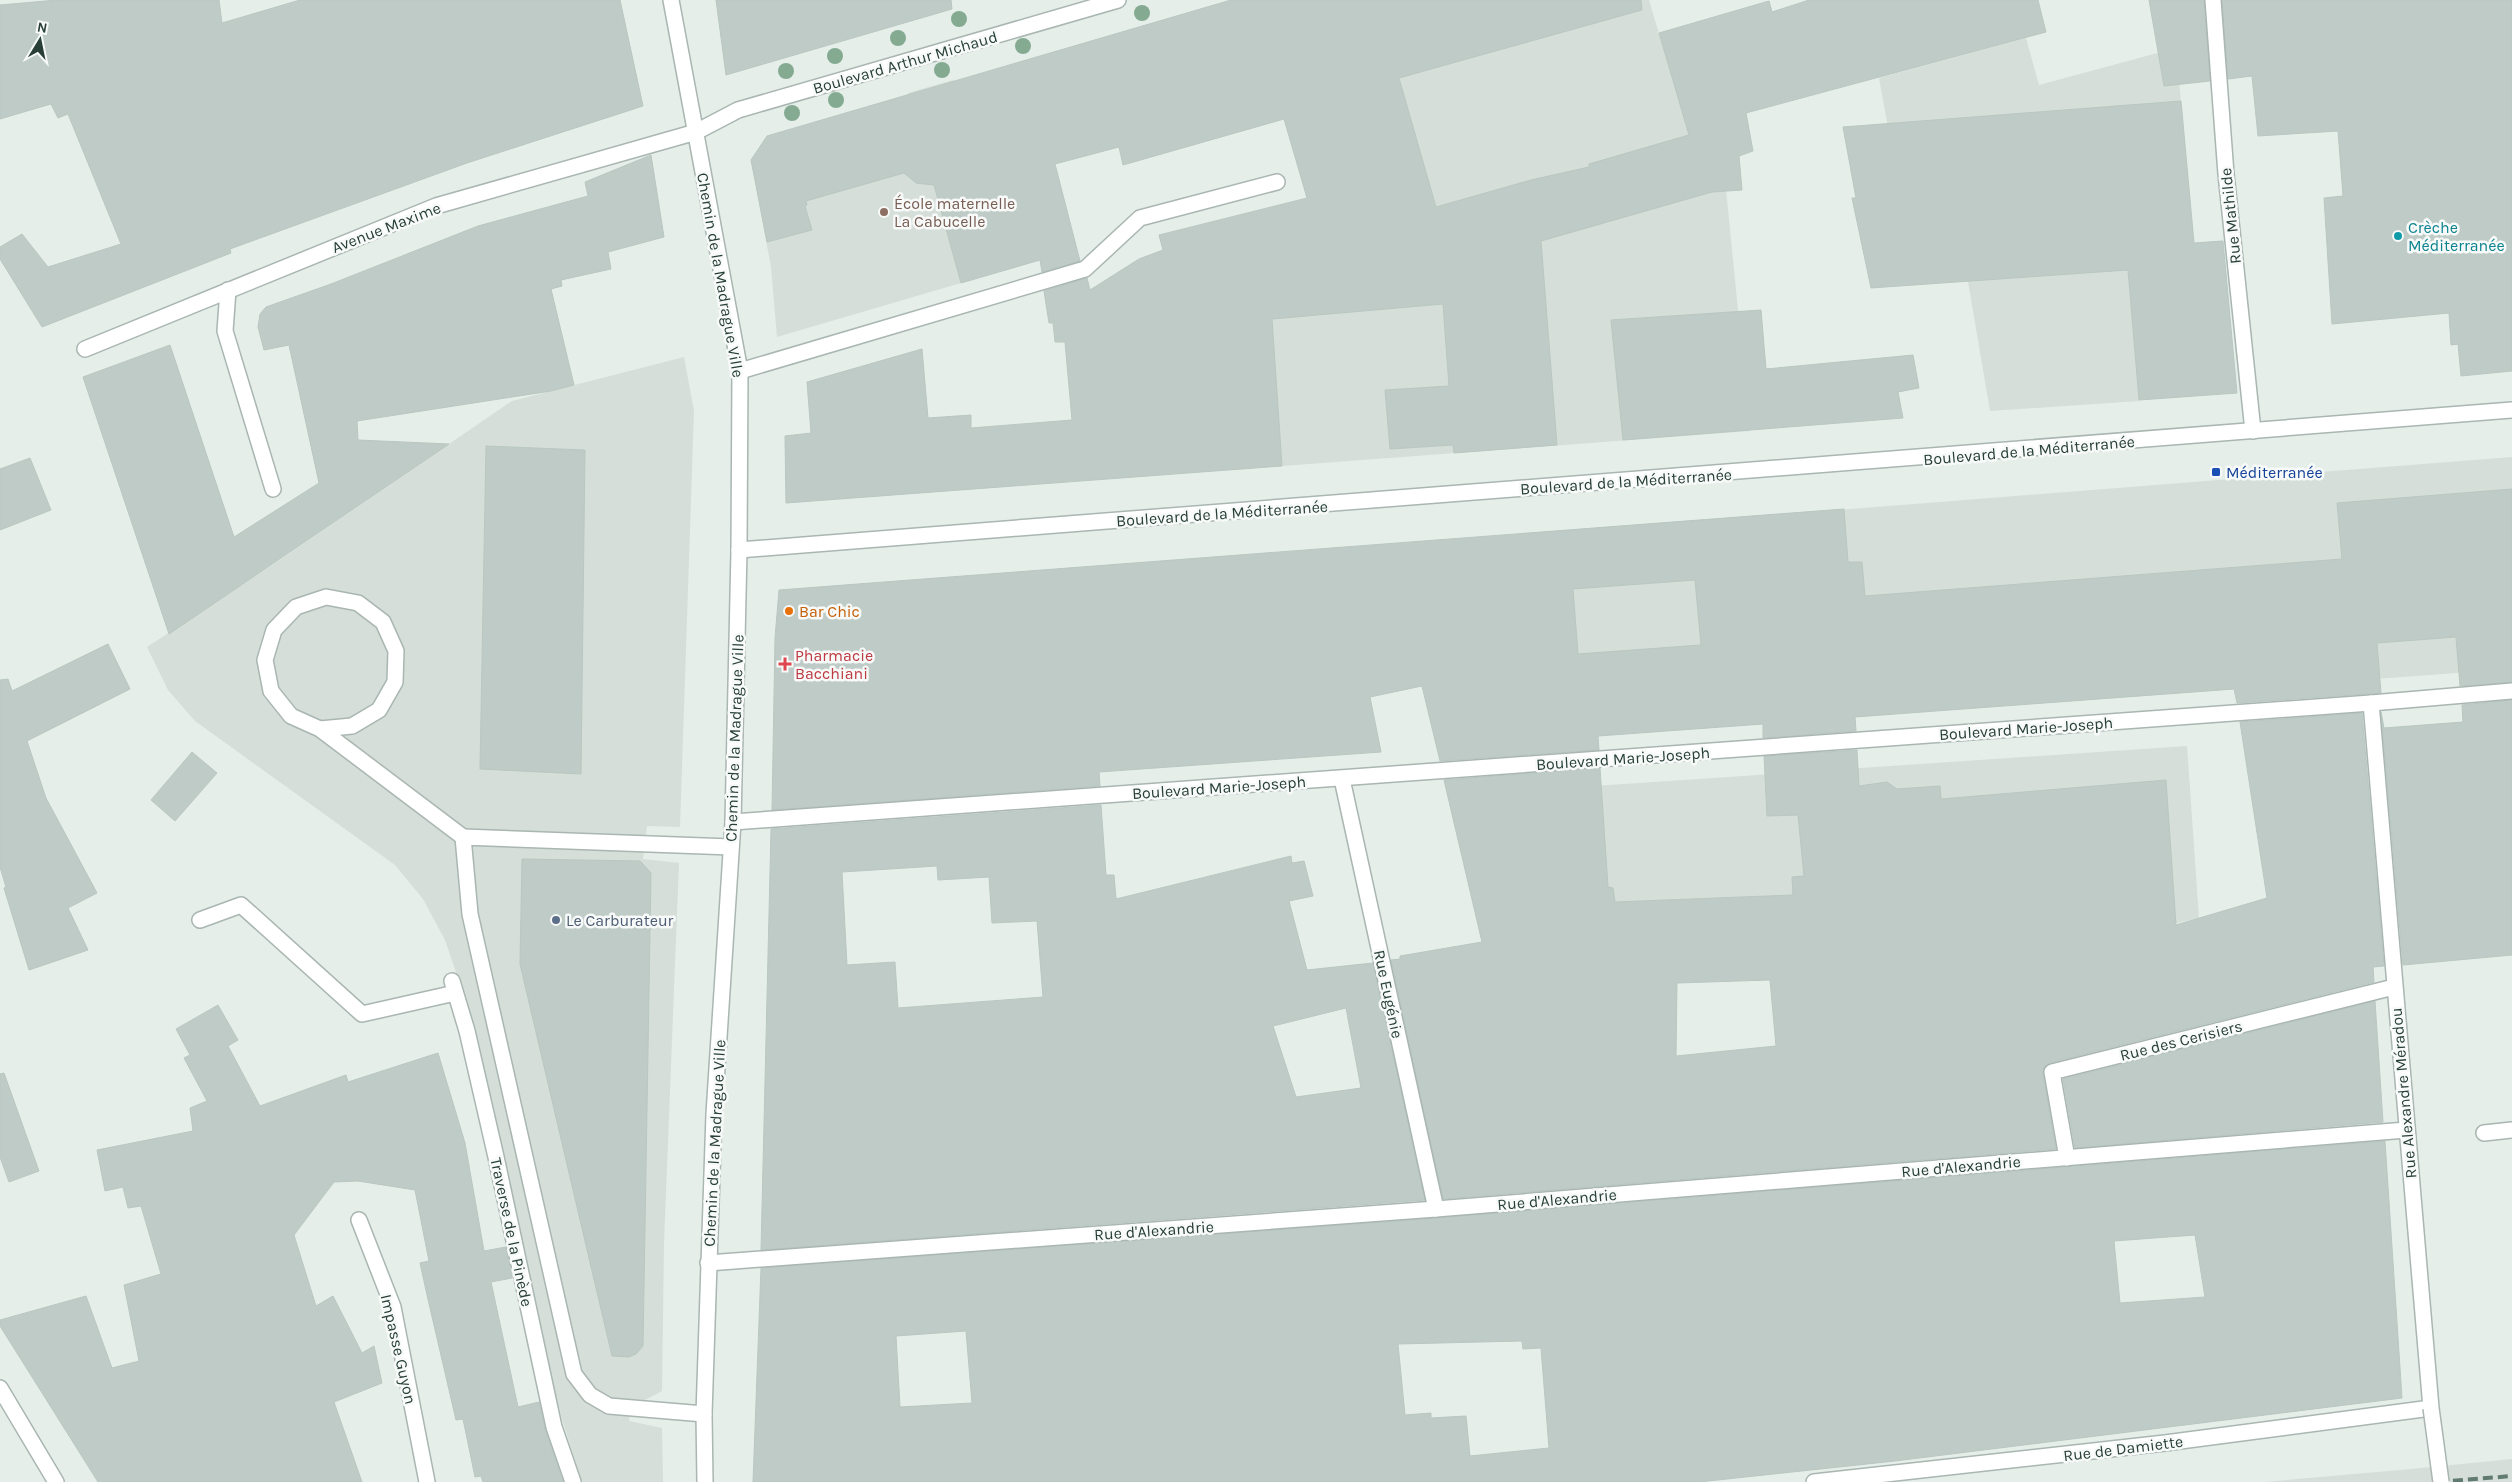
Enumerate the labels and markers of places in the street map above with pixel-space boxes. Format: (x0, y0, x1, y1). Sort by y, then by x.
place label: École maternelle La Cabucelle (894, 194, 1015, 231)
marker: École maternelle La Cabucelle (878, 206, 890, 218)
place label: Crèche Méditerranée (2408, 218, 2505, 255)
marker: Crèche Méditerranée (2392, 230, 2404, 242)
place label: Méditerranée (2226, 463, 2323, 482)
marker: Méditerranée (2210, 466, 2222, 478)
place label: Bar Chic (799, 602, 860, 621)
marker: Bar Chic (783, 605, 795, 617)
place label: Pharmacie Bacchiani (795, 646, 873, 683)
marker: Pharmacie Bacchiani (779, 658, 791, 670)
place label: Le Carburateur (566, 911, 674, 930)
marker: Le Carburateur (550, 914, 562, 926)

